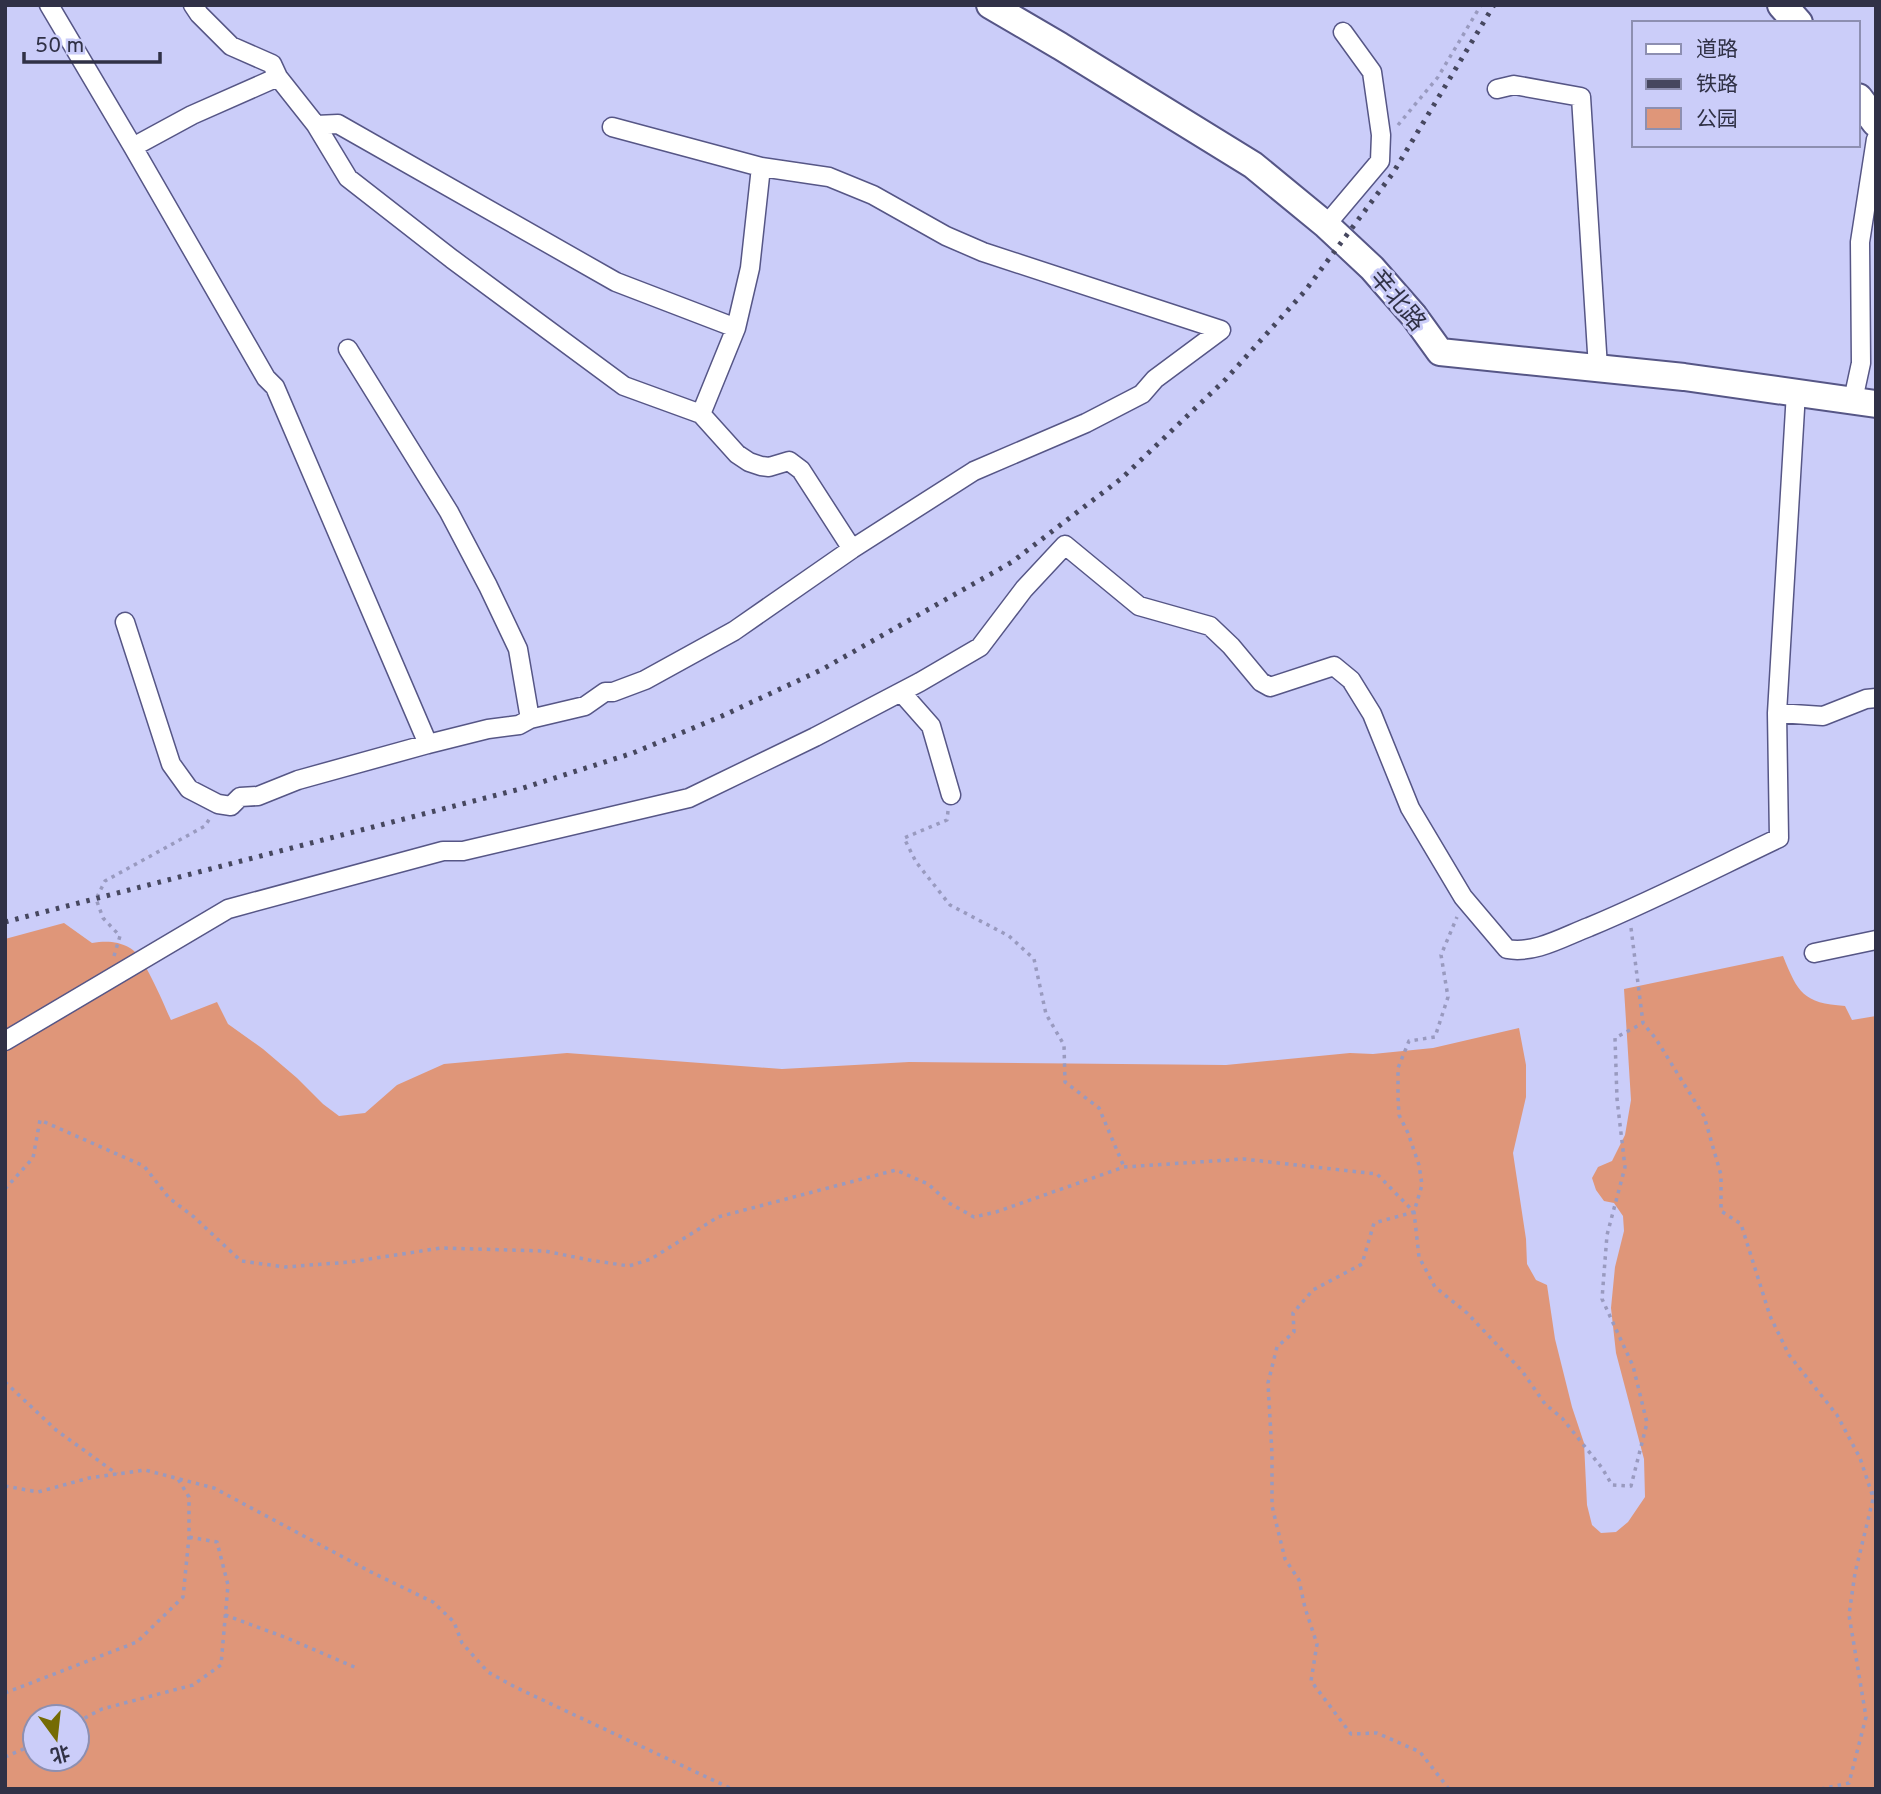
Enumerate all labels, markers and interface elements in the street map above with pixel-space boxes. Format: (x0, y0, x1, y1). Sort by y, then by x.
scale bar (24, 21, 161, 65)
legend (1632, 21, 1860, 147)
text: 50 m (35, 33, 84, 60)
text: 道路 (1696, 37, 1738, 64)
text: 铁路 (1696, 72, 1738, 99)
text: 公园 (1696, 107, 1738, 134)
street label: 辛北路 (1362, 264, 1431, 339)
north arrow (21, 1703, 91, 1773)
text: 北 (48, 1738, 72, 1767)

